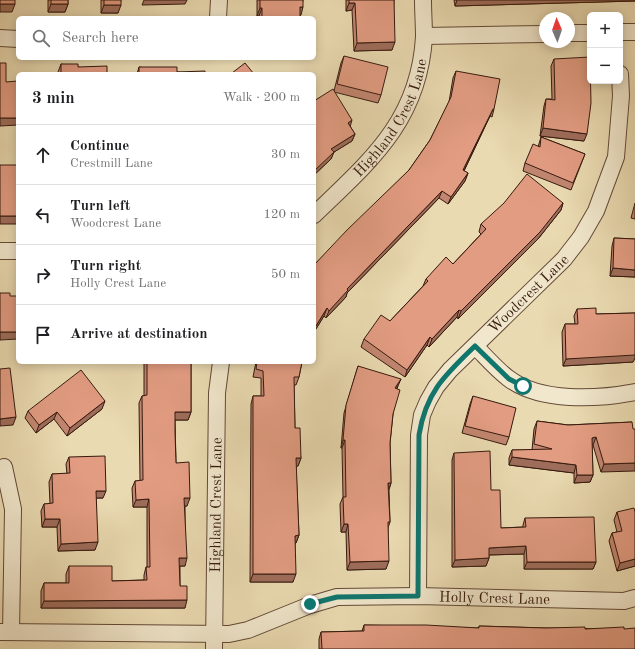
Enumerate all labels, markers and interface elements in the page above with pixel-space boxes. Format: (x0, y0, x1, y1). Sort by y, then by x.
north arrow (539, 12, 575, 48)
map controls (587, 12, 623, 84)
button: + (587, 12, 623, 48)
search box (16, 16, 316, 60)
icon: search (30, 27, 52, 49)
text: Search here (62, 31, 139, 46)
button: − (587, 48, 623, 84)
street label: Highland Crest Lane (352, 58, 430, 181)
text: 3 min (32, 90, 75, 107)
text: Walk · 200 m (223, 91, 300, 104)
text: Continue (70, 139, 129, 154)
icon: ahead (32, 144, 54, 166)
text: 30 m (271, 148, 300, 161)
text: Crestmill Lane (70, 157, 153, 170)
text: Turn left (70, 199, 130, 214)
icon: left (32, 204, 54, 226)
text: 120 m (263, 208, 300, 221)
text: Woodcrest Lane (70, 217, 161, 230)
street label: Woodcrest Lane (486, 253, 572, 337)
text: Turn right (70, 259, 141, 274)
icon: right (32, 264, 54, 286)
text: 50 m (271, 268, 300, 281)
text: Holly Crest Lane (70, 277, 166, 290)
icon: arrive (32, 324, 54, 346)
text: Arrive at destination (70, 327, 208, 342)
route start (514, 377, 532, 395)
street label: Highland Crest Lane (209, 437, 225, 573)
street label: Holly Crest Lane (439, 591, 550, 608)
route end (301, 595, 319, 613)

